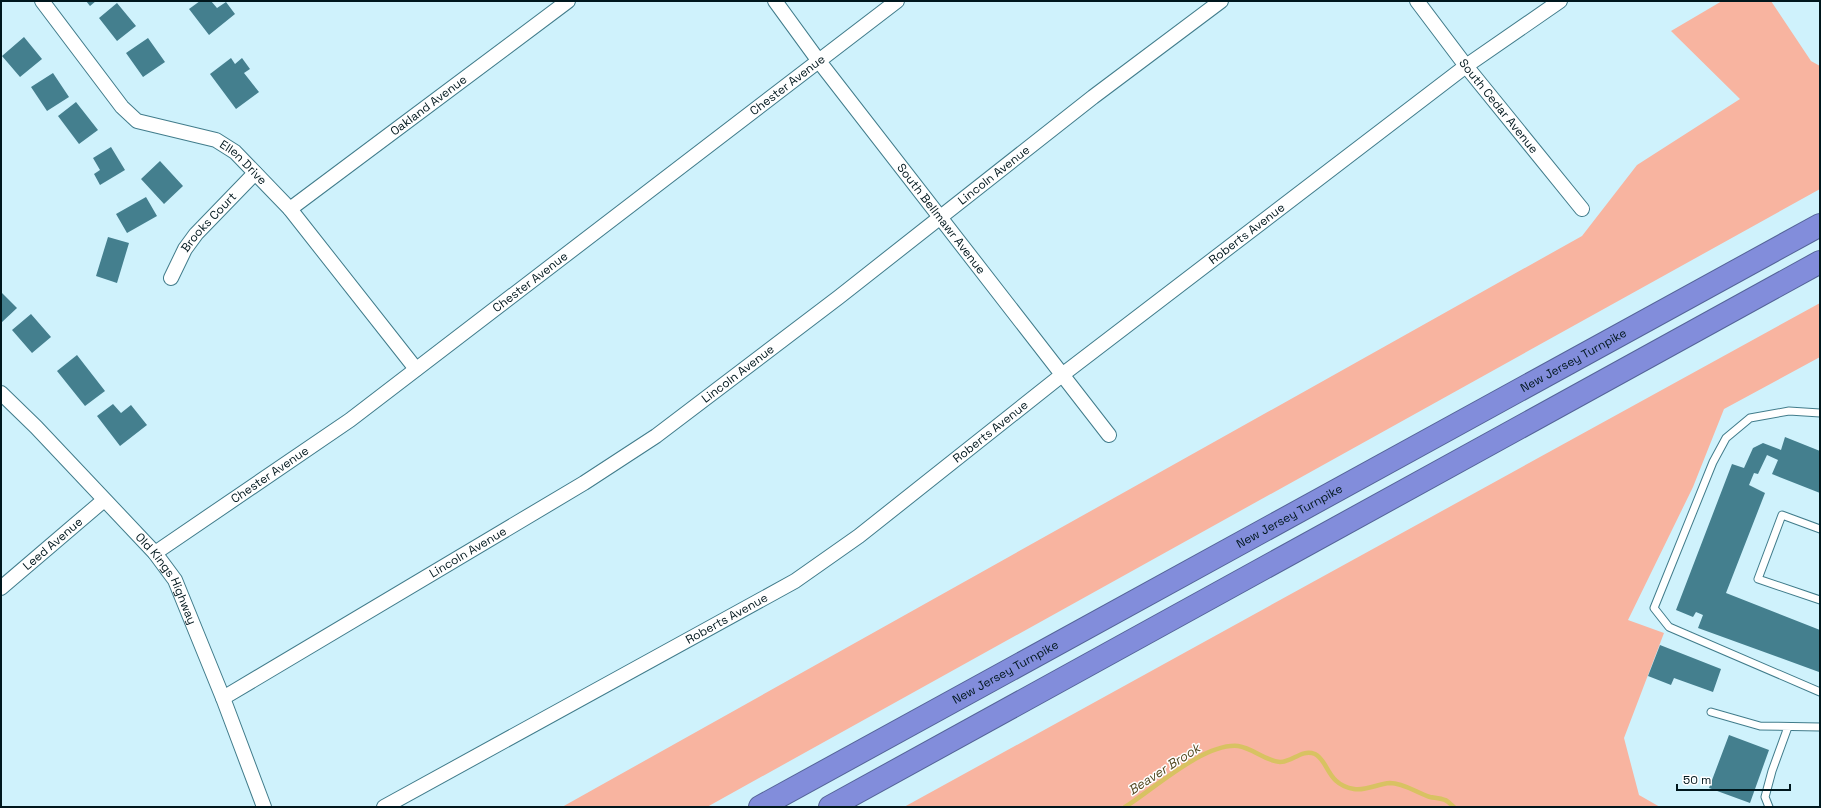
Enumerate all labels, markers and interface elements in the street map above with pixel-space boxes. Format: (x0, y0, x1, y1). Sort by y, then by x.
street label: Chester Avenue (747, 51, 828, 119)
street label: South Cedar Avenue (1455, 55, 1542, 157)
street label: Oakland Avenue (387, 71, 470, 139)
street label: Ellen Drive (217, 136, 270, 188)
street label: Lincoln Avenue (955, 142, 1033, 208)
street label: South Bellmawr Avenue (893, 160, 989, 277)
street label: Brooks Court (177, 189, 240, 255)
street label: Roberts Avenue (1206, 199, 1288, 268)
street label: Chester Avenue (489, 248, 571, 316)
street label: New Jersey Turnpike (1517, 325, 1629, 396)
street label: Lincoln Avenue (698, 341, 777, 407)
street label: Roberts Avenue (950, 397, 1031, 467)
street label: Chester Avenue (228, 443, 312, 507)
street label: New Jersey Turnpike (1233, 481, 1345, 552)
street label: Leed Avenue (19, 514, 86, 574)
street label: Lincoln Avenue (426, 523, 509, 581)
street label: Old Kings Highway (132, 529, 200, 627)
street label: Roberts Avenue (683, 590, 771, 648)
street label: New Jersey Turnpike (949, 637, 1061, 708)
water label: Beaver Brook (1125, 738, 1205, 799)
scale bar (1677, 766, 1790, 792)
text: 50 m (1683, 772, 1711, 788)

